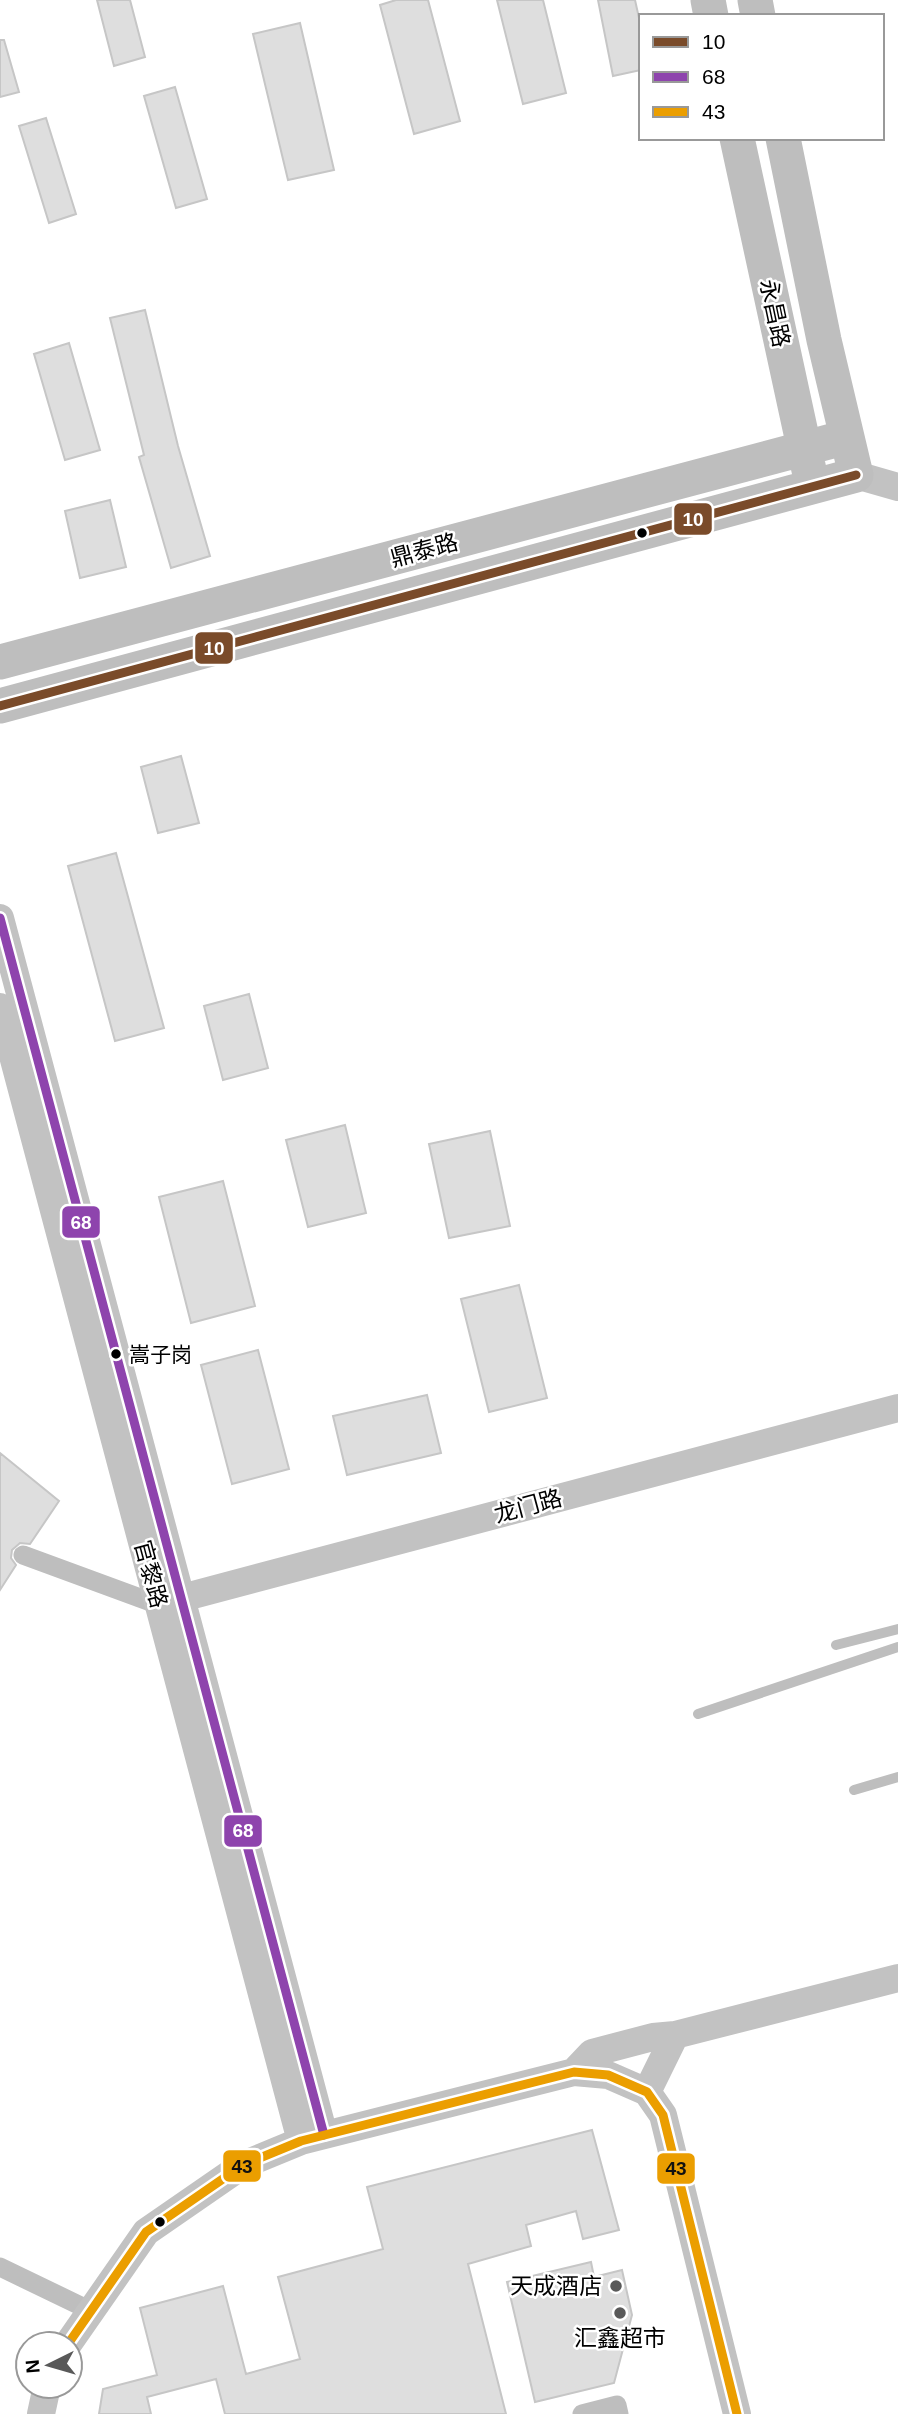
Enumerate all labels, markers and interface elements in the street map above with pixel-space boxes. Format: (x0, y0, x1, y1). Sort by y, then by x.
legend (639, 14, 884, 140)
text: 10 (702, 30, 725, 53)
text: 68 (702, 65, 725, 88)
text: 43 (702, 100, 725, 123)
street label: 永昌路 (755, 277, 795, 349)
line badge: 10 (673, 502, 713, 536)
text: 10 (682, 509, 704, 530)
unlabelled marker (635, 526, 649, 540)
street label: 鼎泰路 (387, 529, 461, 571)
line badge: 10 (194, 631, 234, 665)
text: 10 (203, 638, 225, 659)
line badge: 68 (61, 1205, 101, 1239)
text: 68 (70, 1212, 92, 1233)
place label: 嵩子岗 (129, 1343, 192, 1366)
marker: 嵩子岗 (109, 1347, 123, 1361)
street label: 龙门路 (491, 1485, 565, 1527)
street label: 官黎路 (130, 1537, 172, 1611)
line badge: 68 (223, 1814, 263, 1848)
text: 68 (232, 1820, 254, 1841)
line badge: 43 (222, 2149, 262, 2183)
line badge: 43 (656, 2152, 696, 2185)
text: 43 (231, 2156, 253, 2177)
text: 43 (665, 2158, 687, 2179)
unlabelled marker (153, 2215, 167, 2229)
place label: 天成酒店 (510, 2273, 602, 2299)
marker: 天成酒店 (608, 2278, 624, 2294)
marker: 汇鑫超市 (612, 2305, 628, 2321)
place label: 汇鑫超市 (574, 2325, 666, 2351)
north arrow (14, 2330, 84, 2400)
text: N (22, 2359, 44, 2374)

